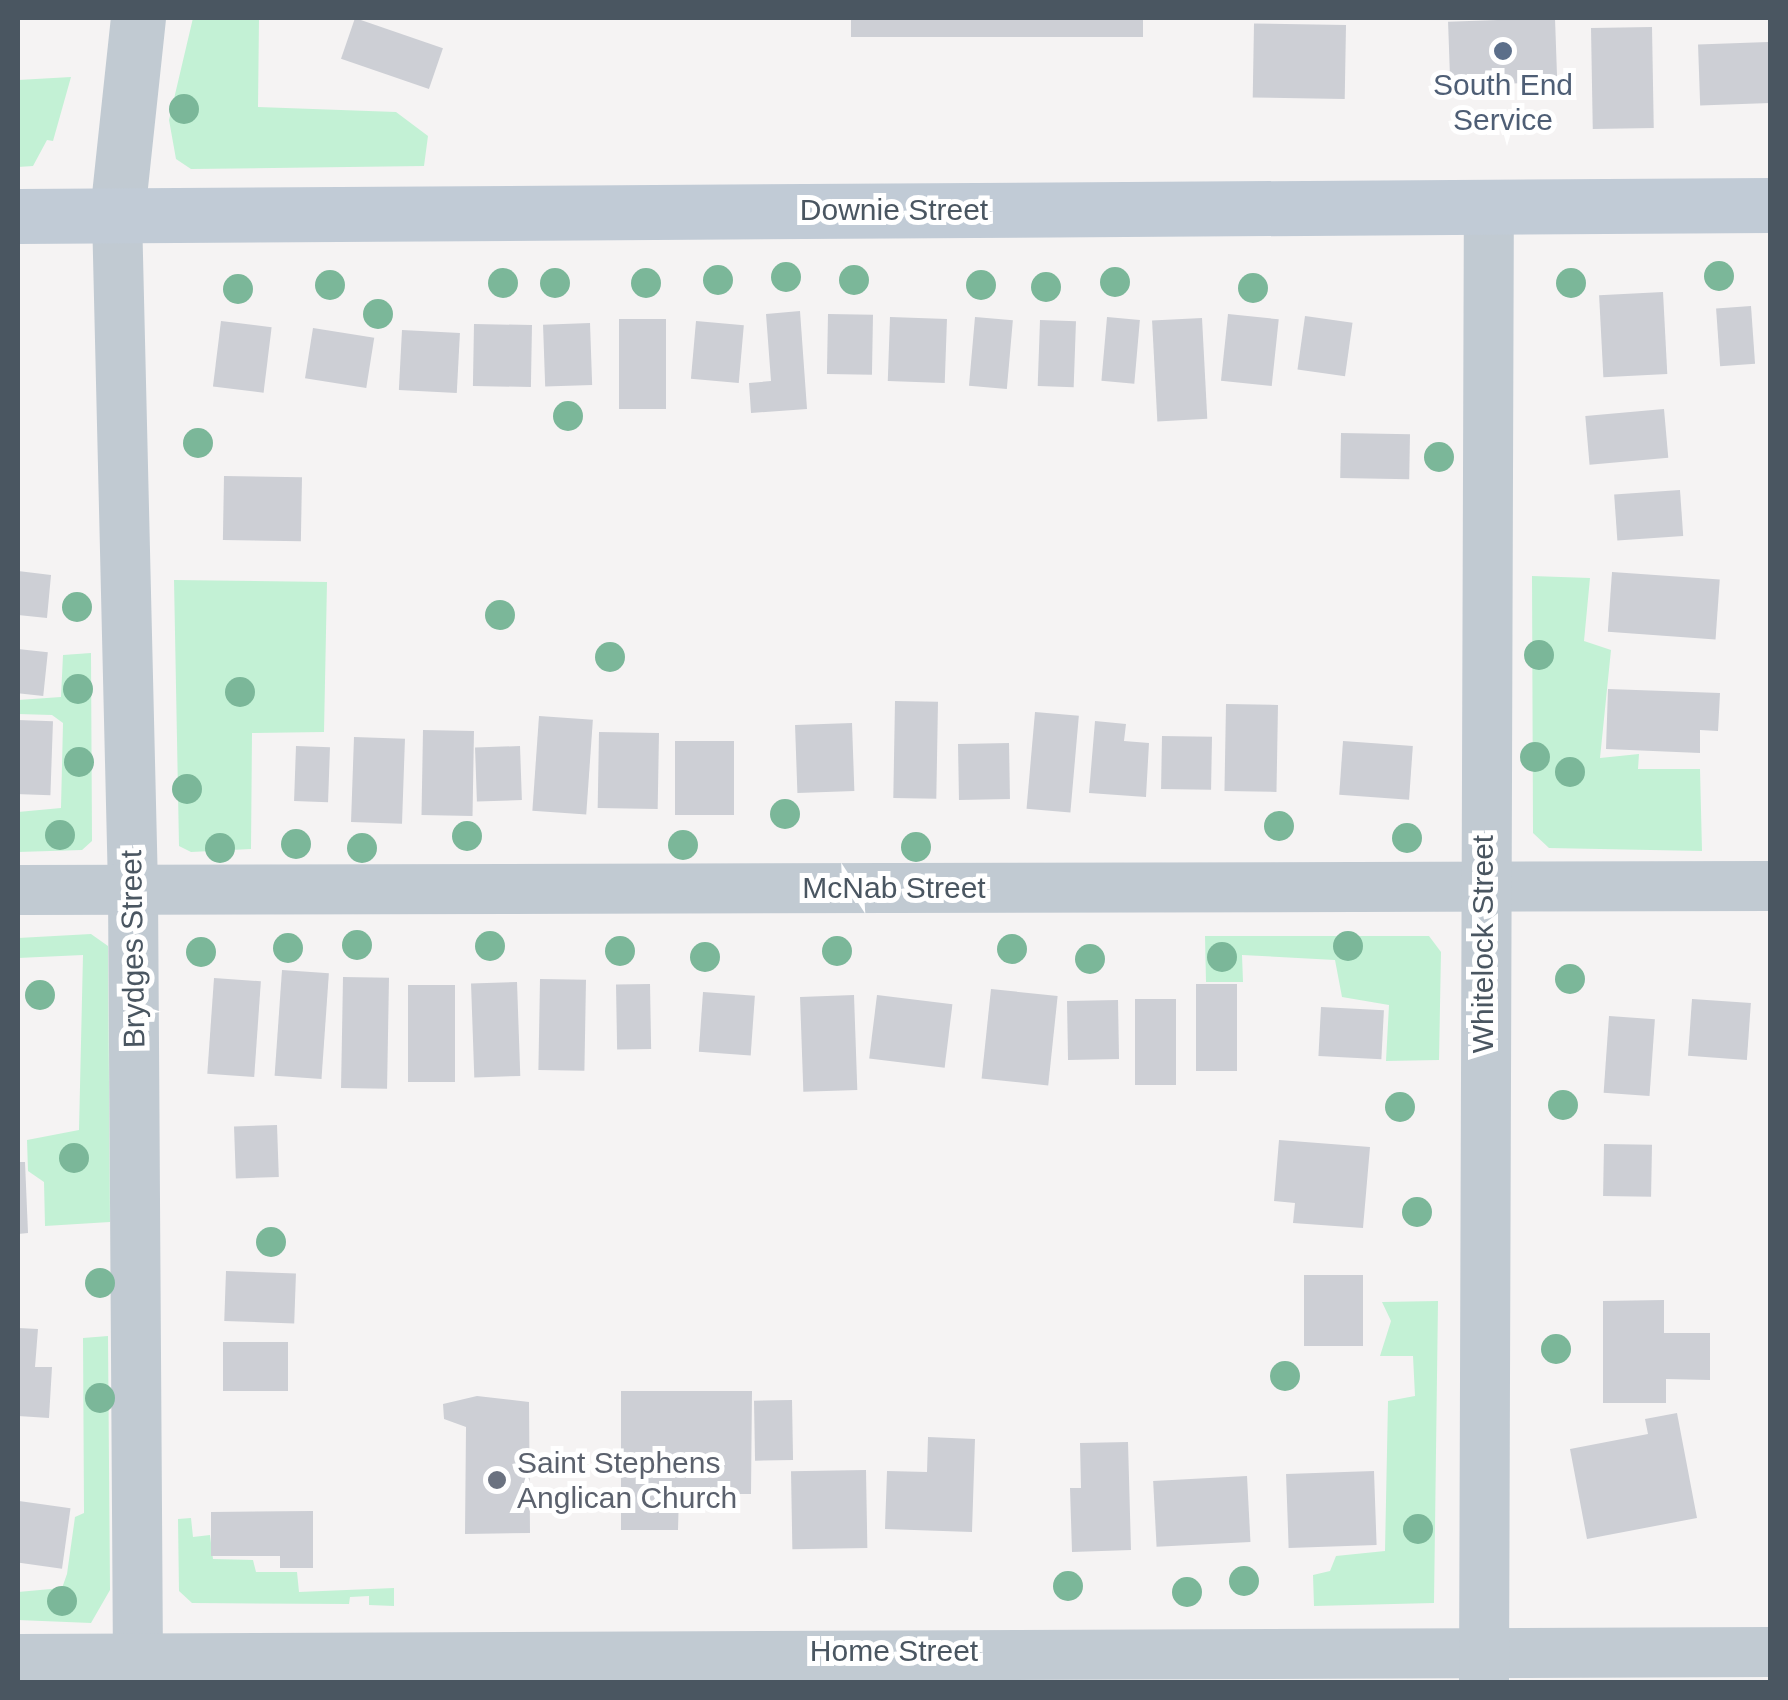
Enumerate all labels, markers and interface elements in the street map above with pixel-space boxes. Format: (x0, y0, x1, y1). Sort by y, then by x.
marker: South End Service (1492, 40, 1514, 62)
place label: South End Service (1433, 67, 1573, 138)
street label: Downie Street (800, 192, 988, 228)
street label: Whitelock Street (1465, 835, 1501, 1053)
street label: Brydges Street (113, 849, 153, 1049)
street label: McNab Street (802, 870, 986, 906)
place label: Saint Stephens Anglican Church (517, 1445, 737, 1516)
marker: Saint Stephens Anglican Church (486, 1469, 508, 1491)
street label: Home Street (810, 1633, 978, 1669)

